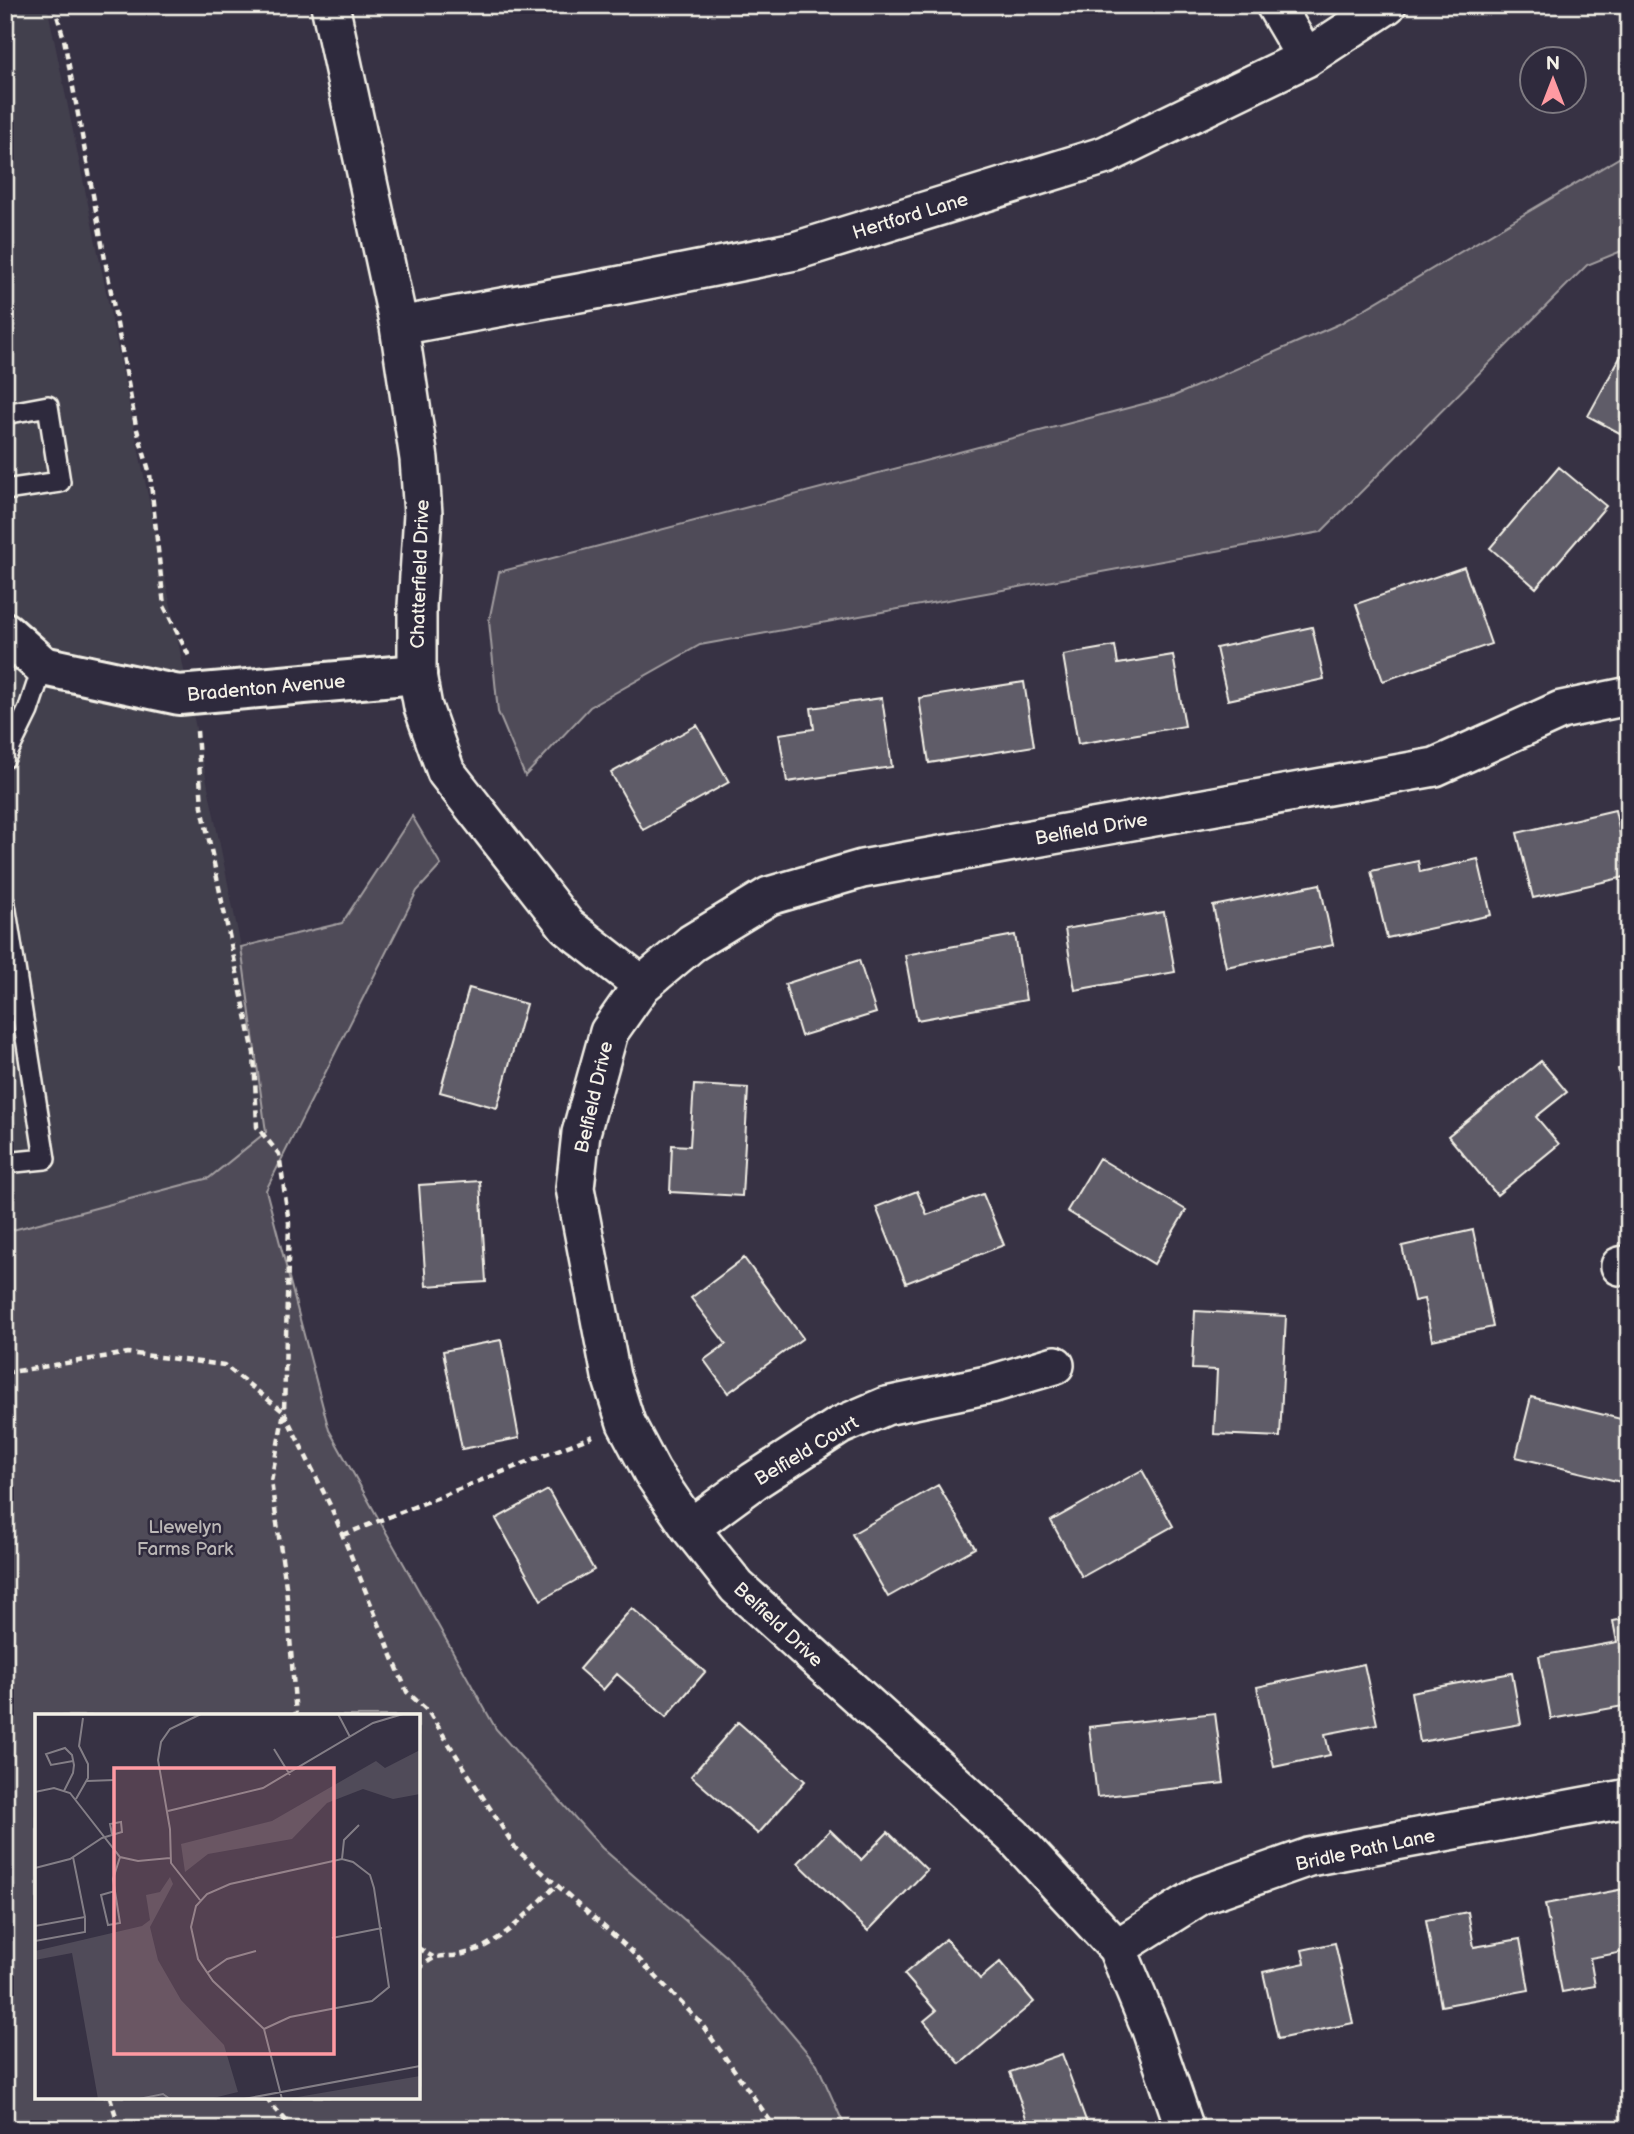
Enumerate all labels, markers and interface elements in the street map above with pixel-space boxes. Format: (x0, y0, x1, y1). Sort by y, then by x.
north arrow (1518, 46, 1588, 116)
text: N (1546, 53, 1560, 76)
street label: Hertford Lane (850, 188, 971, 245)
street label: Chatterfield Drive (406, 499, 435, 649)
street label: Bradenton Avenue (186, 670, 346, 707)
street label: Belfield Drive (1033, 808, 1149, 851)
street label: Belfield Drive (570, 1039, 618, 1155)
street label: Belfield Court (751, 1411, 863, 1491)
park label: Llewelyn Farms Park (137, 1516, 234, 1561)
street label: Belfield Drive (729, 1578, 827, 1672)
inset map (35, 1714, 420, 2099)
street label: Bridle Path Lane (1293, 1824, 1437, 1877)

